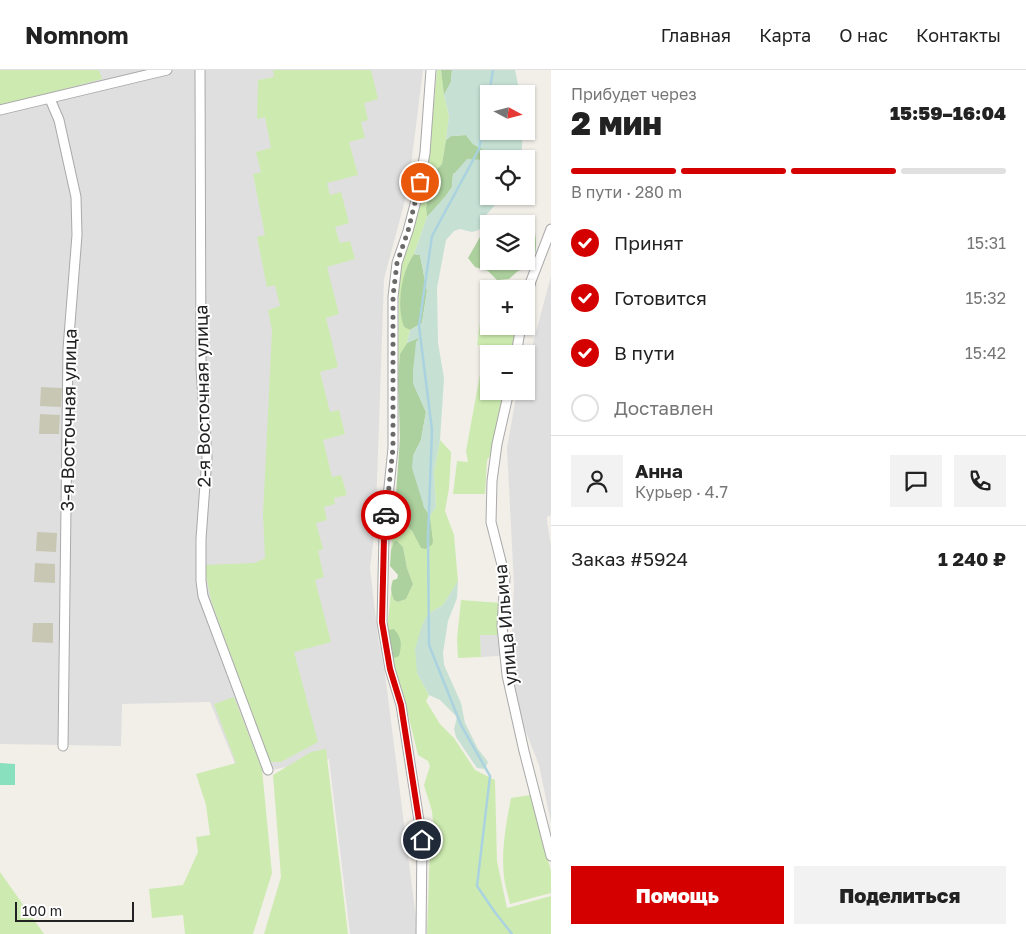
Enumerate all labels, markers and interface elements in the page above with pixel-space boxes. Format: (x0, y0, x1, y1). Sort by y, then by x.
text: Nomnom (25, 20, 129, 49)
text: Главная (661, 24, 731, 46)
text: Карта (759, 24, 811, 46)
text: О нас (839, 24, 888, 46)
text: Контакты (916, 24, 1001, 46)
text: Прибудет через (571, 84, 697, 104)
north arrow (480, 85, 535, 140)
map controls (480, 85, 535, 400)
text: 15:59–16:04 (890, 101, 1006, 124)
text: 2 мин (571, 104, 662, 142)
button: locate (480, 150, 535, 205)
pin (399, 161, 441, 203)
icon: bag (406, 168, 434, 196)
text: В пути · 280 m (571, 182, 682, 202)
button: layers (480, 215, 535, 270)
icon: check (571, 229, 599, 257)
text: Принят (614, 231, 683, 254)
text: 15:31 (967, 233, 1006, 253)
button: + (480, 280, 535, 335)
icon: check (571, 284, 599, 312)
text: Готовится (614, 286, 707, 309)
text: 15:32 (966, 288, 1006, 308)
street label: 2-я Восточная улица (189, 304, 215, 488)
street label: 3-я Восточная улица (55, 328, 81, 512)
icon: check (571, 339, 599, 367)
text: В пути (614, 341, 675, 364)
text: 15:42 (965, 343, 1006, 363)
button: − (480, 345, 535, 400)
text: Доставлен (614, 396, 714, 419)
button: person (571, 455, 623, 507)
button: chat (890, 455, 942, 507)
button: phone (954, 455, 1006, 507)
text: Анна (635, 459, 683, 482)
text: Курьер · 4.7 (635, 482, 728, 502)
courier (361, 490, 411, 540)
icon: car (372, 501, 400, 529)
text: Заказ #5924 (571, 547, 688, 570)
text: 1 240 ₽ (938, 547, 1006, 570)
street label: улица Ильича (489, 563, 521, 687)
pin (401, 819, 443, 861)
icon: home (408, 826, 436, 854)
button: Помощь (571, 866, 784, 924)
button: Поделиться (794, 866, 1006, 924)
scale bar (15, 899, 134, 922)
text: 100 m (22, 902, 62, 919)

